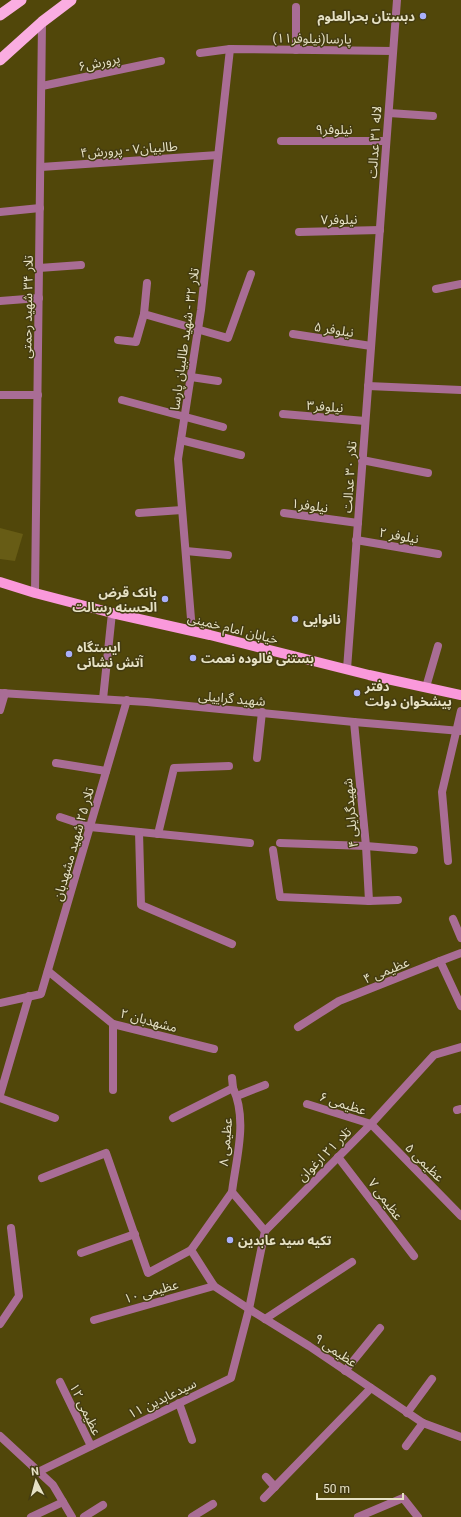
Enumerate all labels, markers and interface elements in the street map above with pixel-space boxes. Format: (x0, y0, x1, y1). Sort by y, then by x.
place label: دبستان بحرالعلوم (317, 9, 415, 26)
marker: دبستان بحرالعلوم (418, 11, 428, 21)
street label: پارسا(نیلوفر۱۱) (272, 30, 352, 49)
street label: پرورش۶ (77, 51, 122, 76)
street label: لاله ۳۱ عدالت (364, 105, 385, 179)
street label: نیلوفر۹ (316, 122, 352, 137)
street label: طالبیان۷ - پرورش۴ (80, 139, 179, 162)
street label: نیلوفر۷ (320, 212, 358, 227)
street label: تلار ۳۴ شهید رحمتی (19, 255, 37, 359)
street label: تلار ۳۲ - شهید طالبیان پارسا (167, 267, 204, 411)
street label: نیلوفر ۵ (313, 319, 355, 340)
street label: نیلوفر۳ (306, 398, 344, 415)
street label: تلار ۳۰ عدالت (340, 440, 360, 513)
street label: نیلوفر۱ (291, 496, 329, 516)
street label: نیلوفر ۲ (378, 525, 420, 546)
place label: بانک قرض الحسنه رسالت (72, 585, 157, 615)
marker: بانک قرض الحسنه رسالت (160, 594, 170, 604)
street label: خیابان امام خمینی (185, 610, 280, 649)
place label: نانوایی (303, 612, 341, 627)
marker: نانوایی (290, 614, 300, 624)
place label: ایستگاه آتش نشانی (77, 640, 144, 670)
marker: ایستگاه آتش نشانی (64, 649, 74, 659)
place label: بستنی فالوده نعمت (201, 651, 314, 666)
marker: بستنی فالوده نعمت (188, 653, 198, 663)
place label: دفتر پیشخوان دولت (364, 679, 452, 710)
street label: شهید گراییلی (198, 688, 266, 710)
marker: دفتر پیشخوان دولت (352, 688, 362, 698)
street label: شهیدگرایلی ۴ (340, 777, 362, 848)
street label: تلار ۲۵ شهید مشهدبان (50, 786, 98, 903)
street label: عظیمی ۴ (361, 954, 412, 987)
street label: مشهدبان ۲ (119, 1006, 179, 1036)
street label: عظیمی ۶ (317, 1089, 369, 1119)
street label: عظیمی ۸ (216, 1117, 236, 1167)
street label: تلار ۲۱ ارغوان (294, 1124, 355, 1185)
street label: عظیمی ۵ (402, 1140, 447, 1186)
street label: عظیمی ۷ (364, 1175, 406, 1224)
place label: تکیه سید عابدین (238, 1233, 332, 1248)
marker: تکیه سید عابدین (225, 1235, 235, 1245)
street label: عظیمی ۱۰ (122, 1276, 181, 1307)
street label: عظیمی ۹ (311, 1331, 360, 1371)
street label: سیدعابدین ۱۱ (126, 1375, 199, 1422)
street label: عظیمی ۱۲ (66, 1381, 105, 1438)
north arrow (16, 1461, 56, 1501)
text: N (30, 1465, 40, 1478)
scale bar (317, 1475, 403, 1501)
text: 50 m (323, 1482, 350, 1496)

